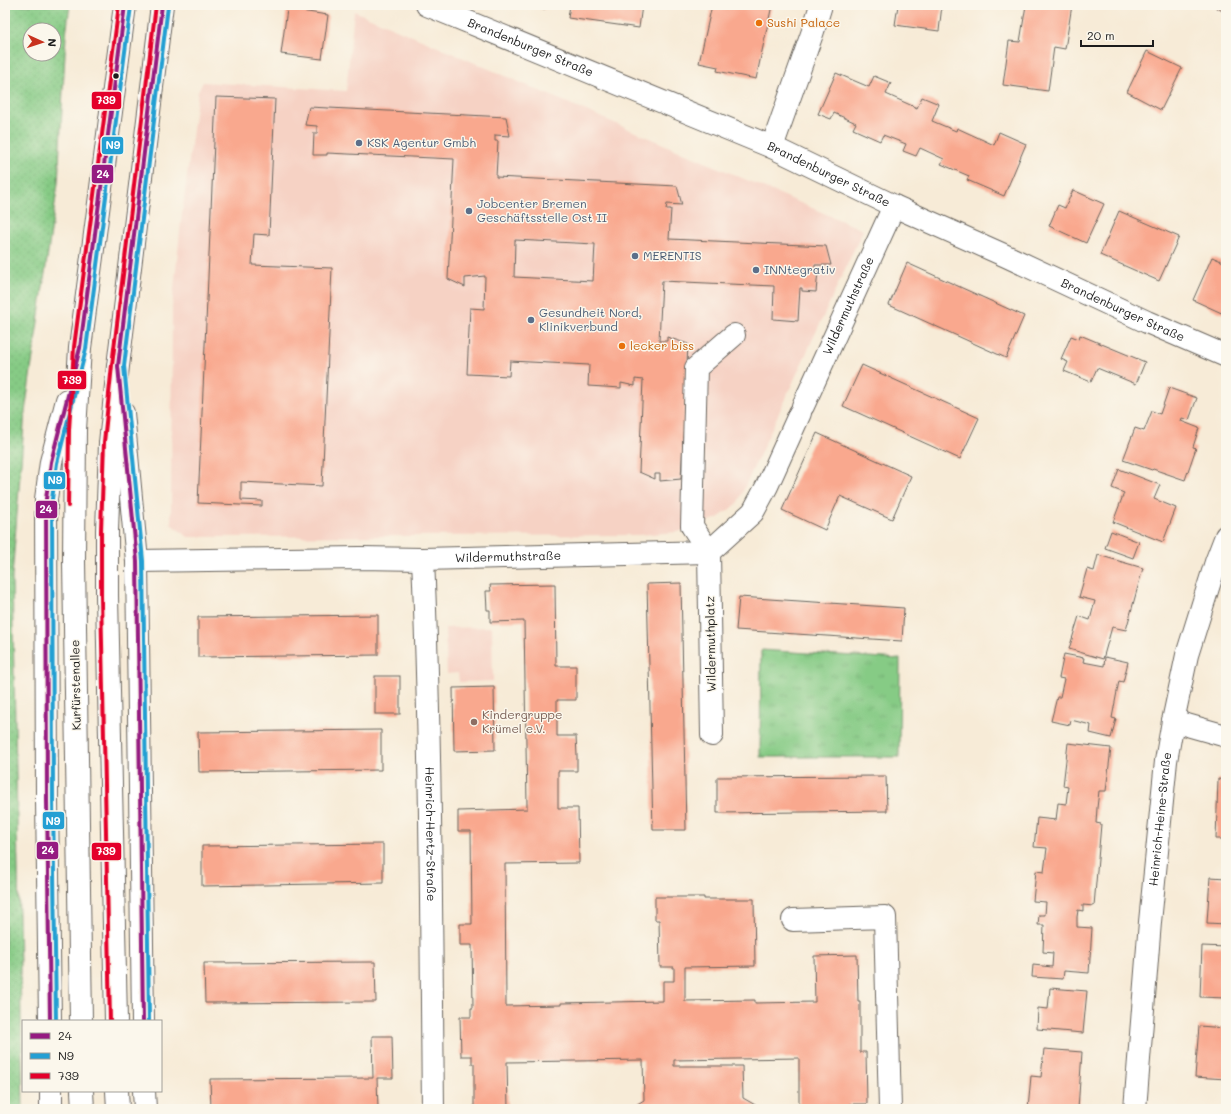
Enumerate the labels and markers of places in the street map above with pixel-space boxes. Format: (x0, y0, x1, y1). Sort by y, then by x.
place label: Sushi Palace (767, 14, 840, 30)
marker: Sushi Palace (754, 18, 764, 28)
unlabelled marker (111, 71, 121, 81)
place label: KSK Agentur Gmbh (367, 134, 476, 150)
marker: KSK Agentur Gmbh (354, 138, 364, 148)
place label: Jobcenter Bremen Geschäftsstelle Ost II (477, 195, 607, 225)
marker: Jobcenter Bremen Geschäftsstelle Ost II (464, 206, 474, 216)
place label: MERENTIS (643, 247, 702, 263)
marker: MERENTIS (630, 251, 640, 261)
place label: INNtegrativ (764, 261, 835, 277)
marker: INNtegrativ (751, 265, 761, 275)
place label: Gesundheit Nord, Klinikverbund (539, 304, 642, 334)
marker: Gesundheit Nord, Klinikverbund (526, 315, 536, 325)
place label: lecker biss (630, 337, 694, 353)
marker: lecker biss (617, 341, 627, 351)
place label: Kindergruppe Krümel e.V. (482, 706, 562, 736)
marker: Kindergruppe Krümel e.V. (469, 717, 479, 727)

